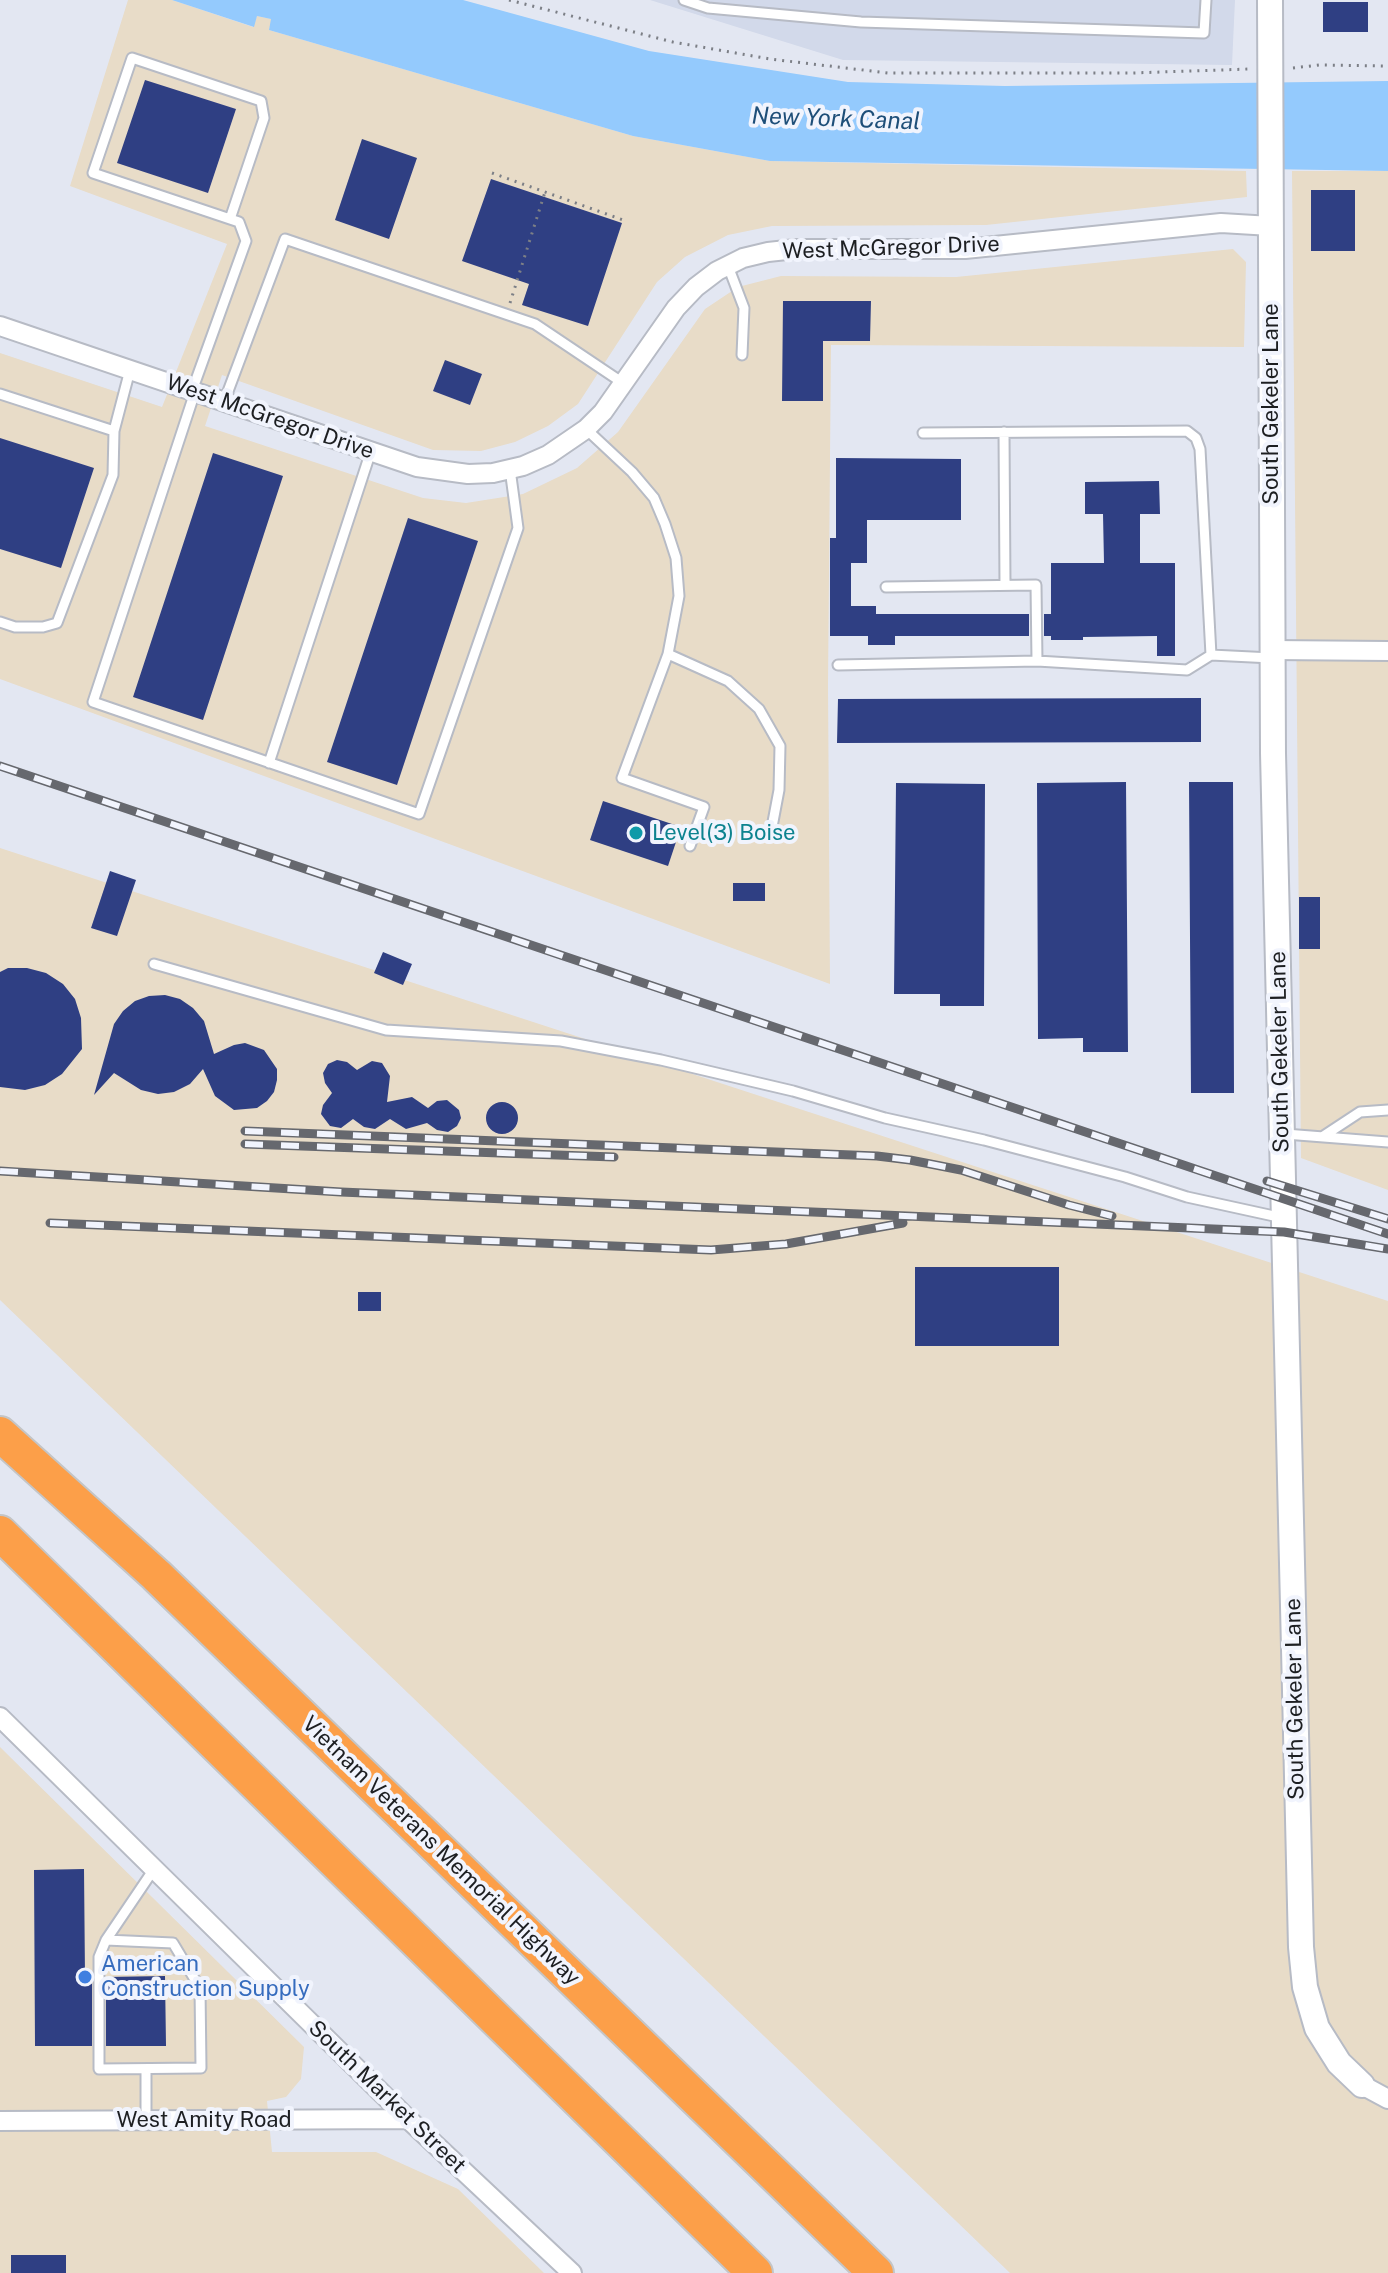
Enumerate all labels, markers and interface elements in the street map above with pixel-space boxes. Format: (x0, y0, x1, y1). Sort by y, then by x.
water label: New York Canal (751, 102, 921, 136)
street label: West McGregor Drive (782, 231, 1000, 265)
street label: South Gekeler Lane (1258, 303, 1284, 505)
street label: West McGregor Drive (163, 369, 377, 465)
place label: Level(3) Boise (652, 820, 795, 846)
marker: Level(3) Boise (627, 824, 645, 842)
street label: South Gekeler Lane (1265, 951, 1295, 1153)
street label: South Gekeler Lane (1280, 1598, 1310, 1800)
street label: Vietnam Veterans Memorial Highway (297, 1711, 585, 1991)
place label: American Construction Supply (101, 1951, 310, 2002)
marker: American Construction Supply (76, 1968, 94, 1986)
street label: South Market Street (303, 2015, 471, 2179)
street label: West Amity Road (116, 2107, 292, 2133)

